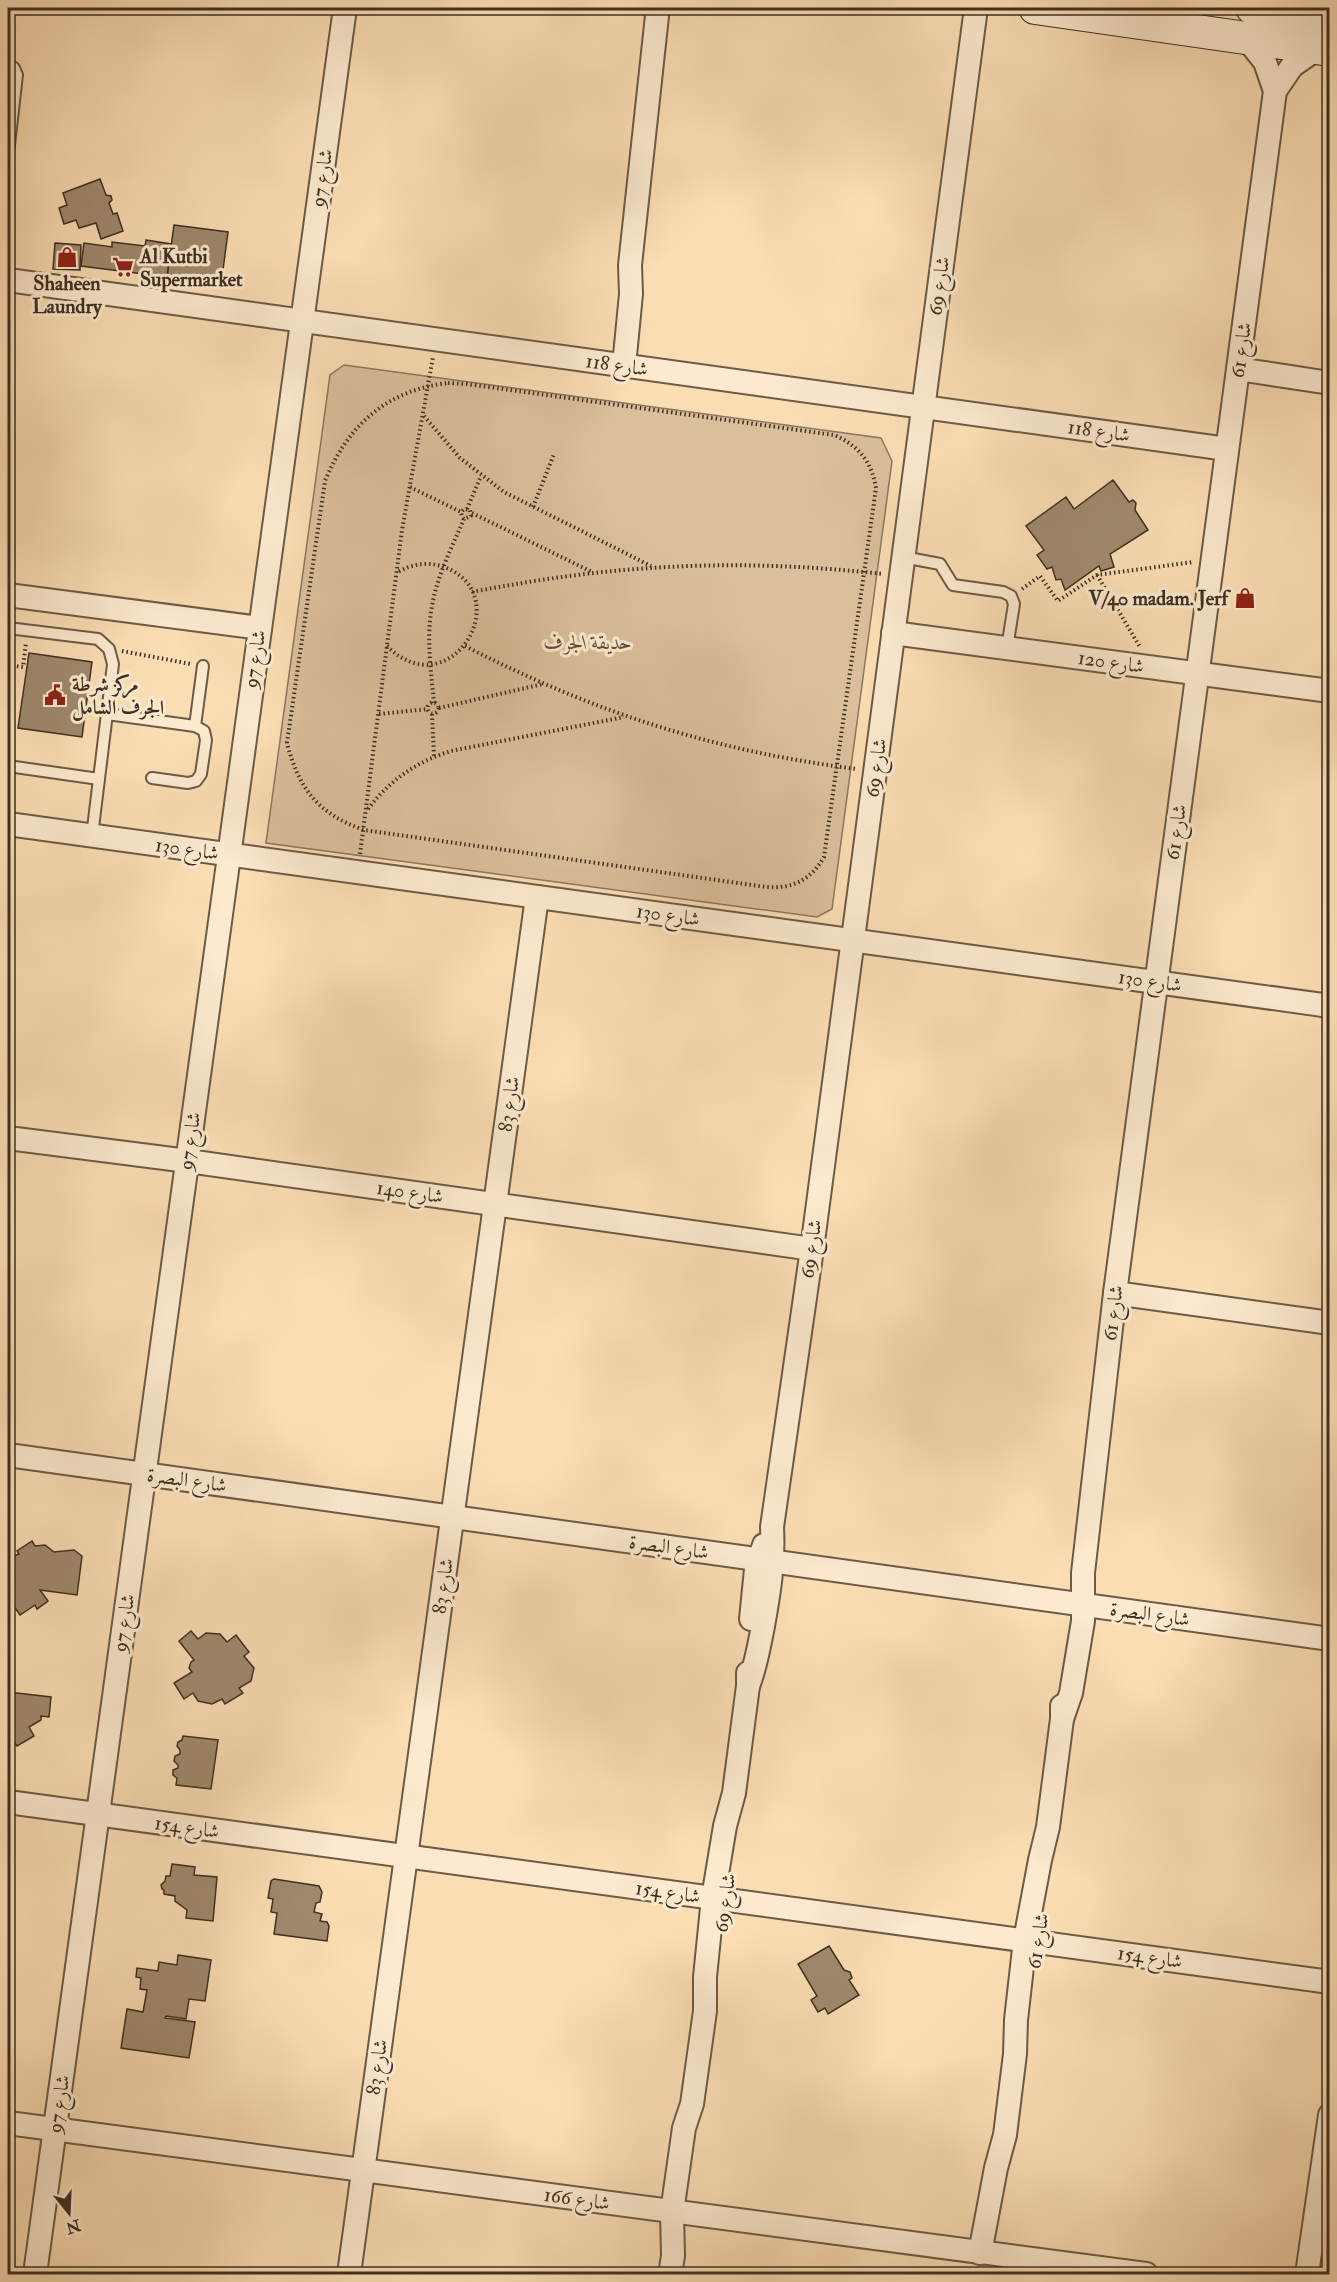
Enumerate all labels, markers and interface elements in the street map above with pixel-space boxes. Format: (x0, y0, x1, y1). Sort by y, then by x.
street label: شارع 97 (305, 147, 343, 211)
place label: Al Kutbi Supermarket (139, 244, 243, 293)
shop icon: Shaheen Laundry (55, 245, 79, 269)
supermarket icon: Al Kutbi Supermarket (111, 255, 135, 279)
street label: شارع 69 (922, 255, 960, 318)
place label: Shaheen Laundry (32, 271, 103, 320)
street label: شارع 61 (1225, 320, 1262, 380)
street label: شارع 118 (584, 348, 650, 387)
street label: شارع 118 (1066, 414, 1132, 453)
place label: V/40 madam. Jerf (1088, 586, 1232, 611)
shop icon: V/40 madam. Jerf (1233, 586, 1257, 610)
street label: شارع 97 (238, 628, 276, 692)
park label: حديقة الجرف (544, 630, 632, 655)
street label: شارع 120 (1076, 645, 1146, 684)
place label: مركز شرطة الجرف الشامل (72, 672, 164, 721)
public building icon: مركز شرطة الجرف الشامل (43, 683, 67, 707)
street label: شارع 69 (859, 737, 897, 800)
street label: شارع 61 (1160, 802, 1197, 862)
street label: شارع 130 (153, 832, 220, 871)
street label: شارع 130 (634, 898, 701, 937)
street label: شارع 130 (1116, 964, 1183, 1003)
street label: شارع 83 (493, 1075, 530, 1134)
street label: شارع 97 (173, 1110, 211, 1174)
street label: شارع 140 (374, 1175, 445, 1214)
street label: شارع 69 (794, 1218, 832, 1281)
street label: شارع 61 (1097, 1284, 1134, 1343)
street label: شارع البصرة (145, 1462, 228, 1503)
street label: شارع البصرة (627, 1529, 710, 1570)
street label: شارع 83 (427, 1557, 464, 1616)
street label: شارع 97 (107, 1592, 145, 1656)
street label: شارع البصرة (1108, 1596, 1191, 1637)
street label: شارع 154 (152, 1810, 221, 1849)
street label: شارع 69 (708, 1872, 746, 1935)
street label: شارع 154 (633, 1875, 702, 1914)
street label: شارع 61 (1021, 1911, 1060, 1971)
street label: شارع 154 (1115, 1940, 1184, 1979)
street label: شارع 83 (361, 2038, 398, 2097)
street label: شارع 97 (42, 2073, 80, 2137)
street label: شارع 166 (542, 2182, 611, 2221)
north arrow (39, 2183, 99, 2243)
text: N (63, 2214, 84, 2238)

